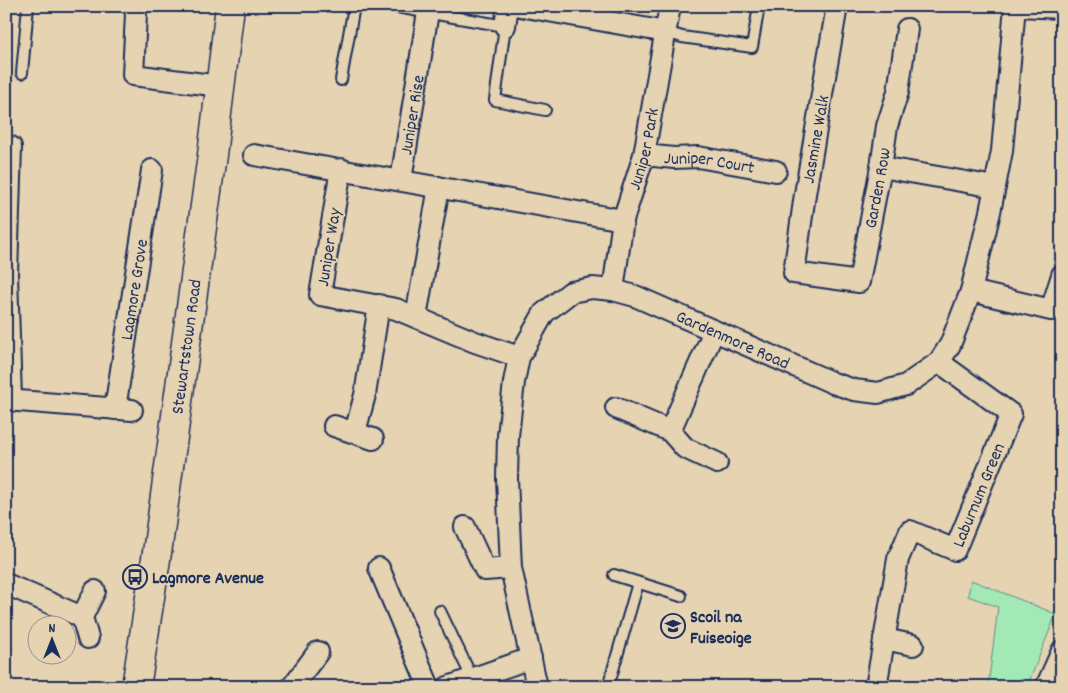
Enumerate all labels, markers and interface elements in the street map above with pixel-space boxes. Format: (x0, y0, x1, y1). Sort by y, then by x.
street label: Juniper Rise (395, 73, 433, 157)
street label: Jasmine Walk (797, 93, 838, 185)
street label: Juniper Park (623, 106, 667, 194)
street label: Garden Row (860, 146, 899, 231)
street label: Juniper Court (663, 147, 757, 182)
street label: Juniper Way (312, 206, 349, 288)
street label: Lagmore Grove (116, 237, 156, 342)
street label: Stewartstown Road (166, 278, 210, 416)
street label: Gardenmore Road (671, 305, 793, 377)
street label: Laburnum Green (947, 440, 1013, 552)
bus stop icon: Lagmore Avenue (122, 564, 148, 590)
place label: Lagmore Avenue (152, 567, 264, 592)
place label: Scoil na Fuiseoige (690, 606, 752, 652)
school or university icon: Scoil na Fuiseoige (660, 613, 686, 639)
north arrow (28, 616, 78, 666)
text: N (49, 619, 56, 639)

